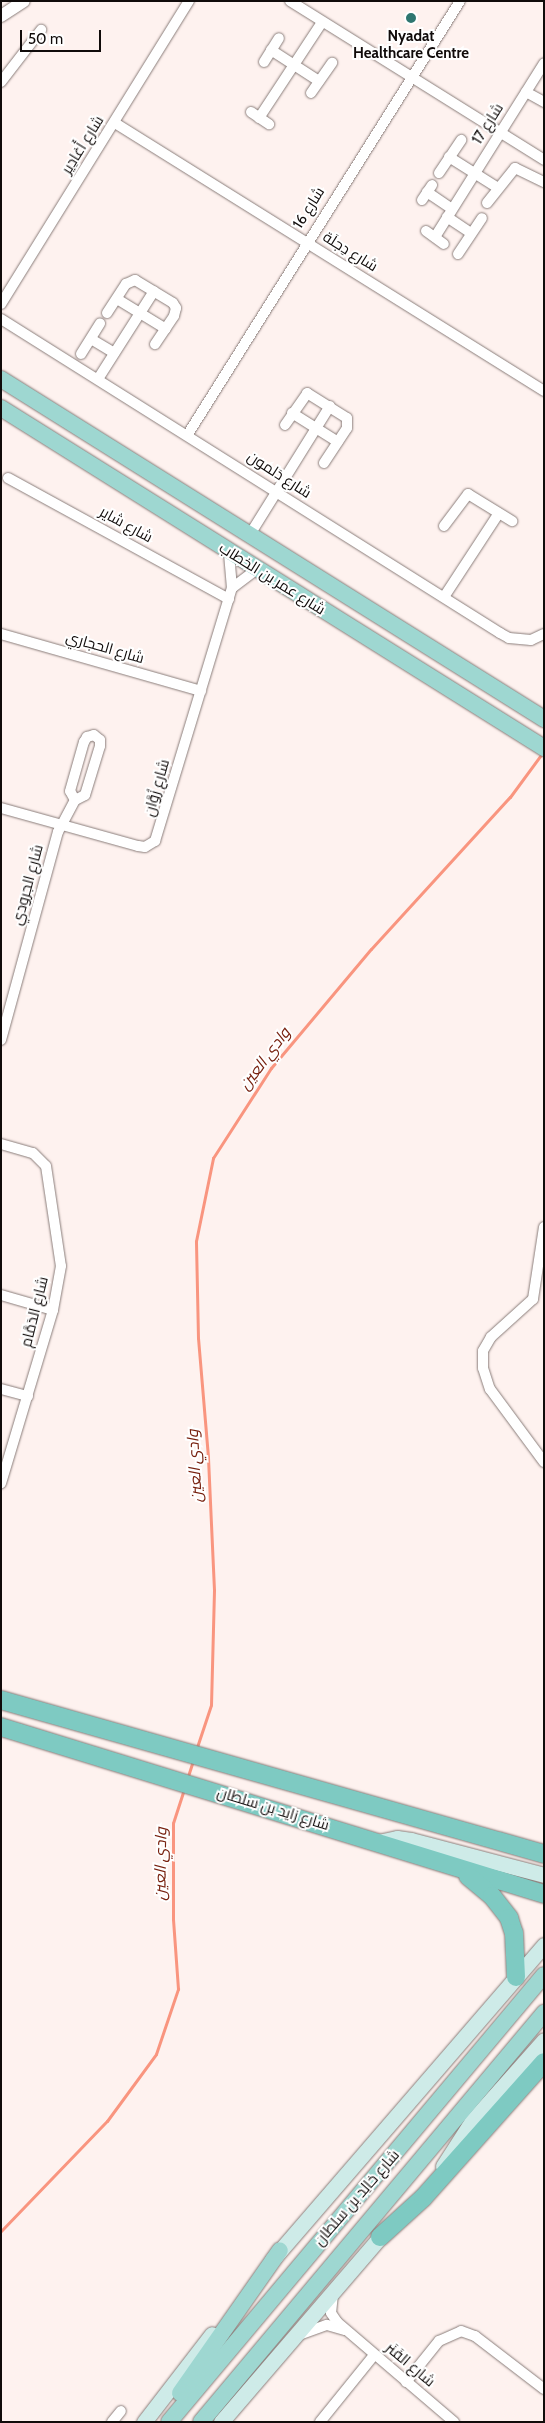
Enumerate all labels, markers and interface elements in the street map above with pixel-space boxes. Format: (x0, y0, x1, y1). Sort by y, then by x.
marker: Nyadat Healthcare Centre (404, 11, 418, 25)
scale bar (22, 20, 104, 52)
place label: Nyadat Healthcare Centre (353, 27, 469, 62)
text: 50 m (28, 30, 63, 48)
street label: شارع 17 (468, 100, 508, 148)
street label: شارع أَغادِير (58, 112, 108, 178)
street label: شارع 16 (289, 184, 329, 232)
street label: شارع دِجلَة (319, 228, 381, 276)
street label: شارع دَلمون (244, 448, 314, 502)
street label: شارع شاير (96, 503, 156, 547)
street label: شارع عمر بن الخطاب (216, 539, 328, 619)
street label: شارع الحجاري (64, 628, 146, 668)
street label: شارع زُوَّان (140, 757, 174, 819)
street label: شارع الجرودي (9, 843, 47, 927)
water label: وادي العين (235, 1024, 295, 1094)
street label: شارع الدَمَّام (18, 1275, 52, 1349)
water label: وادي العين (184, 1429, 206, 1503)
street label: شارع زايد بن سلطان (215, 1783, 331, 1835)
water label: وادي العين (151, 1827, 171, 1901)
street label: شارع خالِد بن سلطان (310, 2146, 404, 2250)
street label: شارع الفَنَر (382, 2339, 438, 2391)

